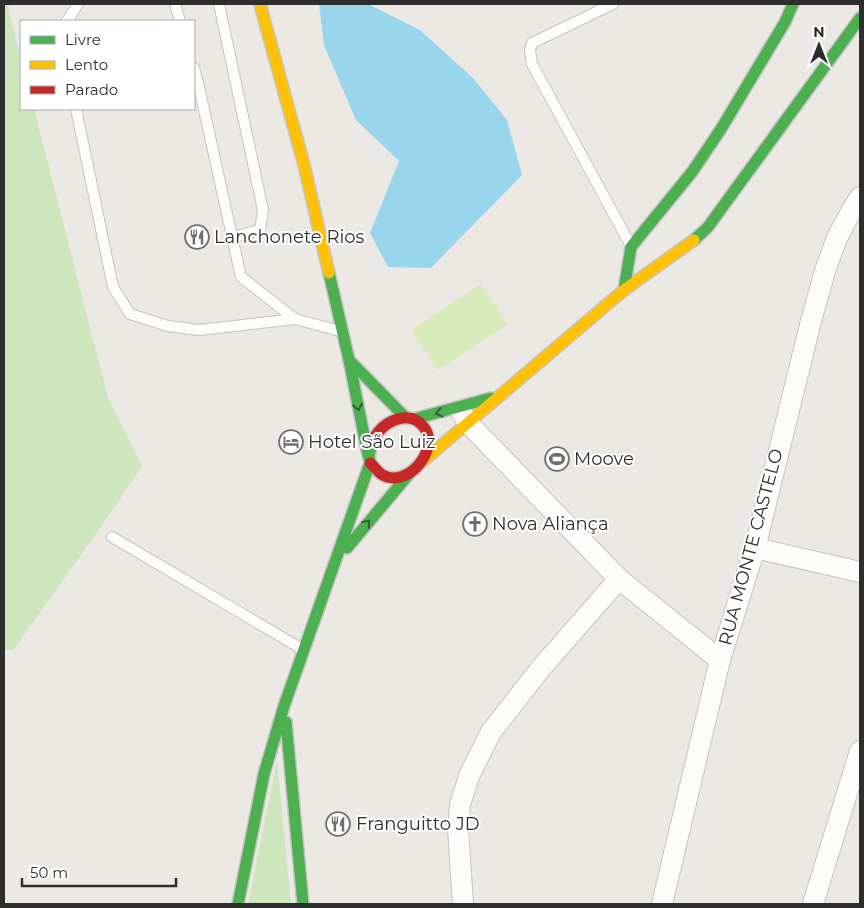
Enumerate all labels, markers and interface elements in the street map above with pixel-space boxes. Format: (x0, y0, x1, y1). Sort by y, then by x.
legend (20, 20, 195, 110)
north arrow (794, 20, 844, 70)
text: N (813, 23, 825, 41)
text: Livre (65, 30, 101, 49)
text: Lento (65, 55, 108, 74)
text: Parado (65, 80, 118, 99)
restaurant icon: Lanchonete Rios (184, 224, 210, 250)
place label: Lanchonete Rios (214, 226, 365, 248)
one-way arrow (353, 403, 363, 412)
one-way arrow (435, 407, 444, 418)
hotel icon: Hotel São Luiz (278, 429, 304, 455)
place label: Hotel São Luiz (308, 431, 436, 453)
sports icon: Moove (544, 446, 570, 472)
street label: RUA MONTE CASTELO (714, 446, 788, 648)
place label: Moove (574, 448, 634, 470)
church icon: Nova Aliança (462, 511, 488, 537)
place label: Nova Aliança (492, 513, 609, 535)
one-way arrow (362, 520, 371, 529)
restaurant icon: Franguitto JD (325, 811, 351, 837)
place label: Franguitto JD (356, 813, 480, 835)
scale bar (22, 856, 176, 888)
text: 50 m (30, 863, 68, 882)

